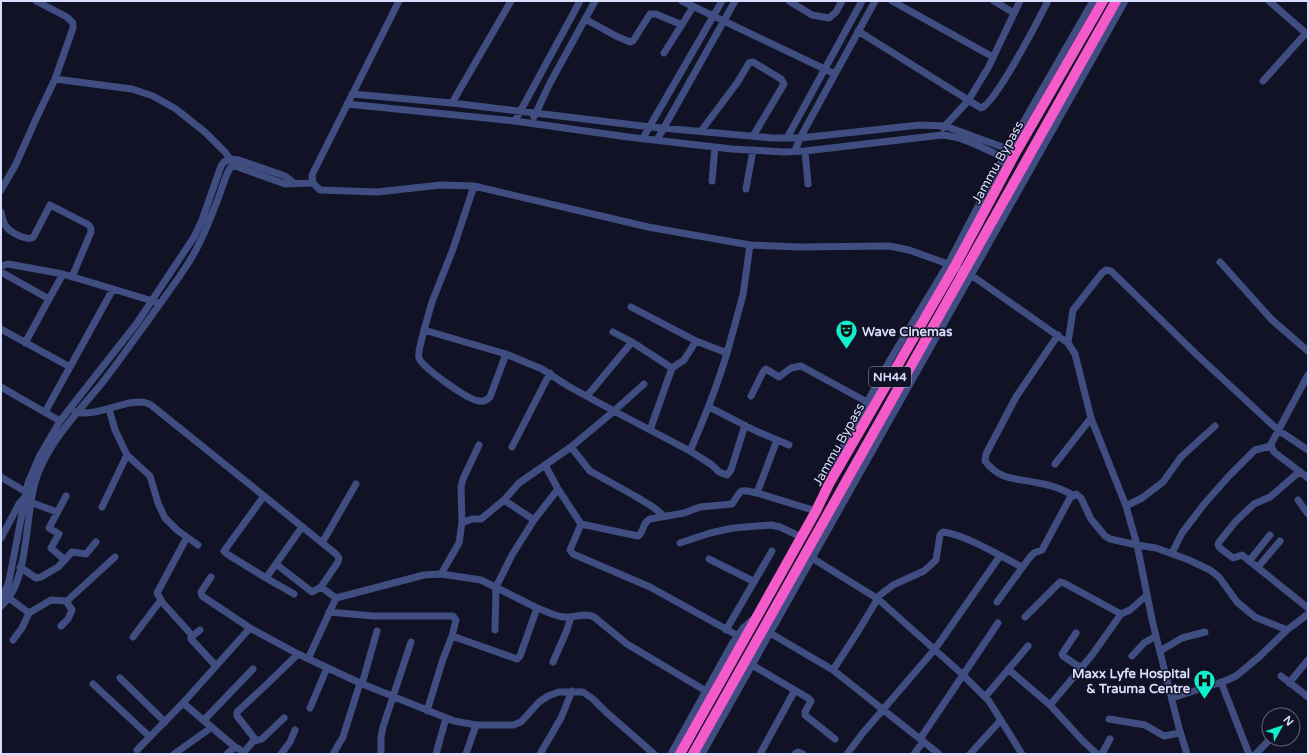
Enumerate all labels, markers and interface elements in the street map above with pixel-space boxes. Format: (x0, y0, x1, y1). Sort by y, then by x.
street label: Jammu Bypass (969, 118, 1027, 207)
theatre icon: Wave Cinemas (834, 318, 860, 351)
place label: Wave Cinemas (862, 324, 952, 340)
road number: NH44 (869, 367, 911, 387)
street label: Jammu Bypass (810, 400, 868, 489)
place label: Maxx Lyfe Hospital & Trauma Centre (1072, 666, 1191, 697)
hospital icon: Maxx Lyfe Hospital & Trauma Centre (1192, 667, 1218, 700)
north arrow (1261, 707, 1301, 747)
text: N (1280, 713, 1296, 728)

